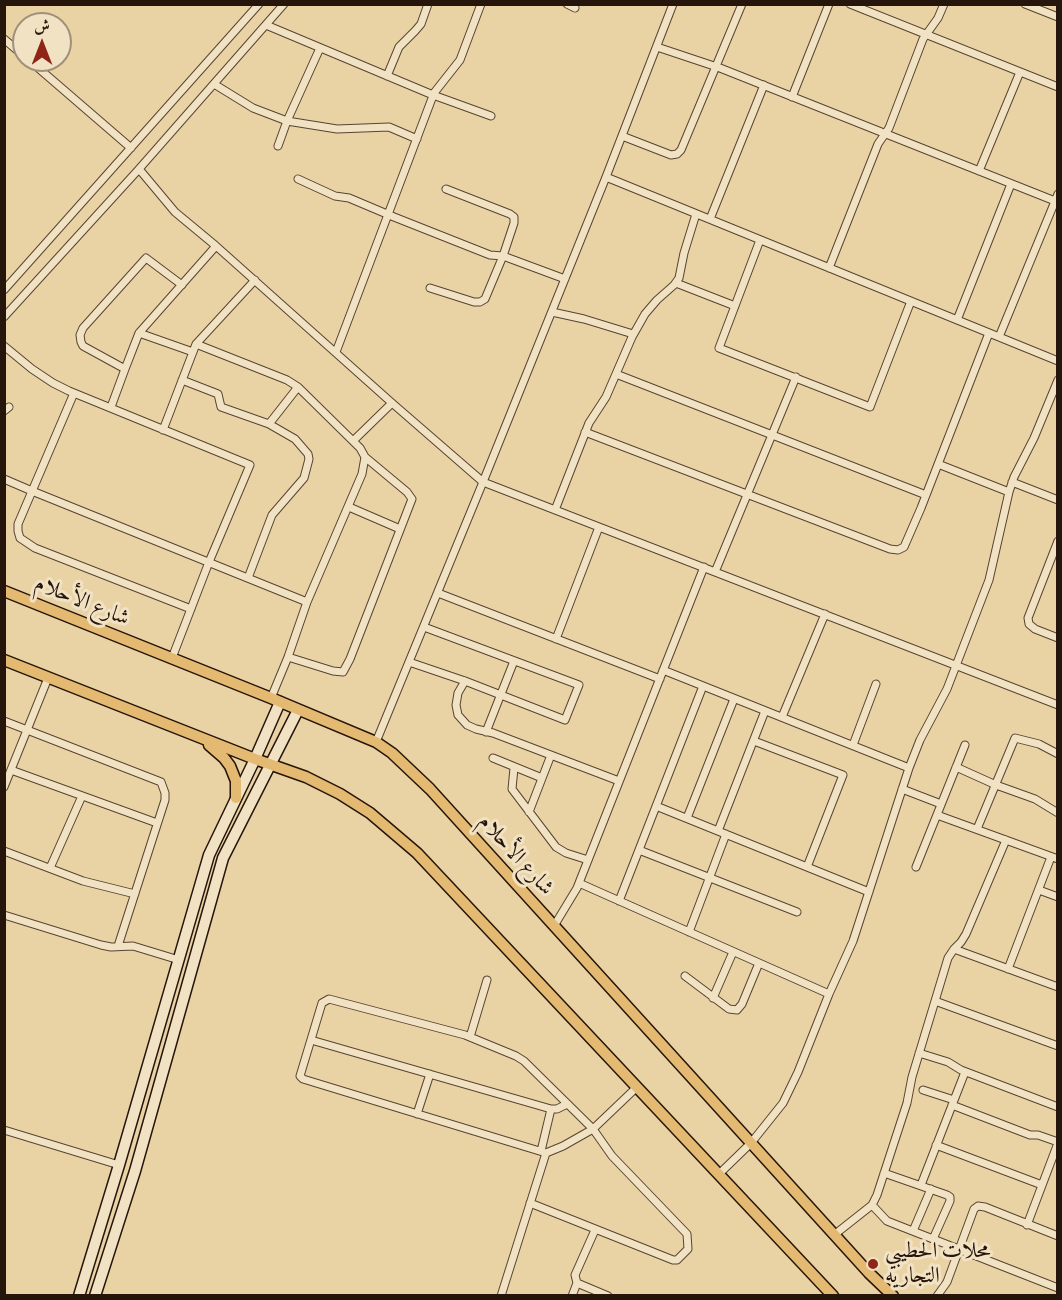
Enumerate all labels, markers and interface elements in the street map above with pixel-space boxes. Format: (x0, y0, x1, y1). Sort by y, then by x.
north arrow (12, 12, 72, 72)
text: ش (34, 15, 50, 36)
street label: شارع الأحلام (31, 570, 133, 632)
street label: شارع الأحلام (473, 809, 559, 901)
place label: محلات الحطيبي التجاريه (885, 1238, 990, 1290)
marker: محلات الحطيبي التجاريه (866, 1257, 880, 1271)

